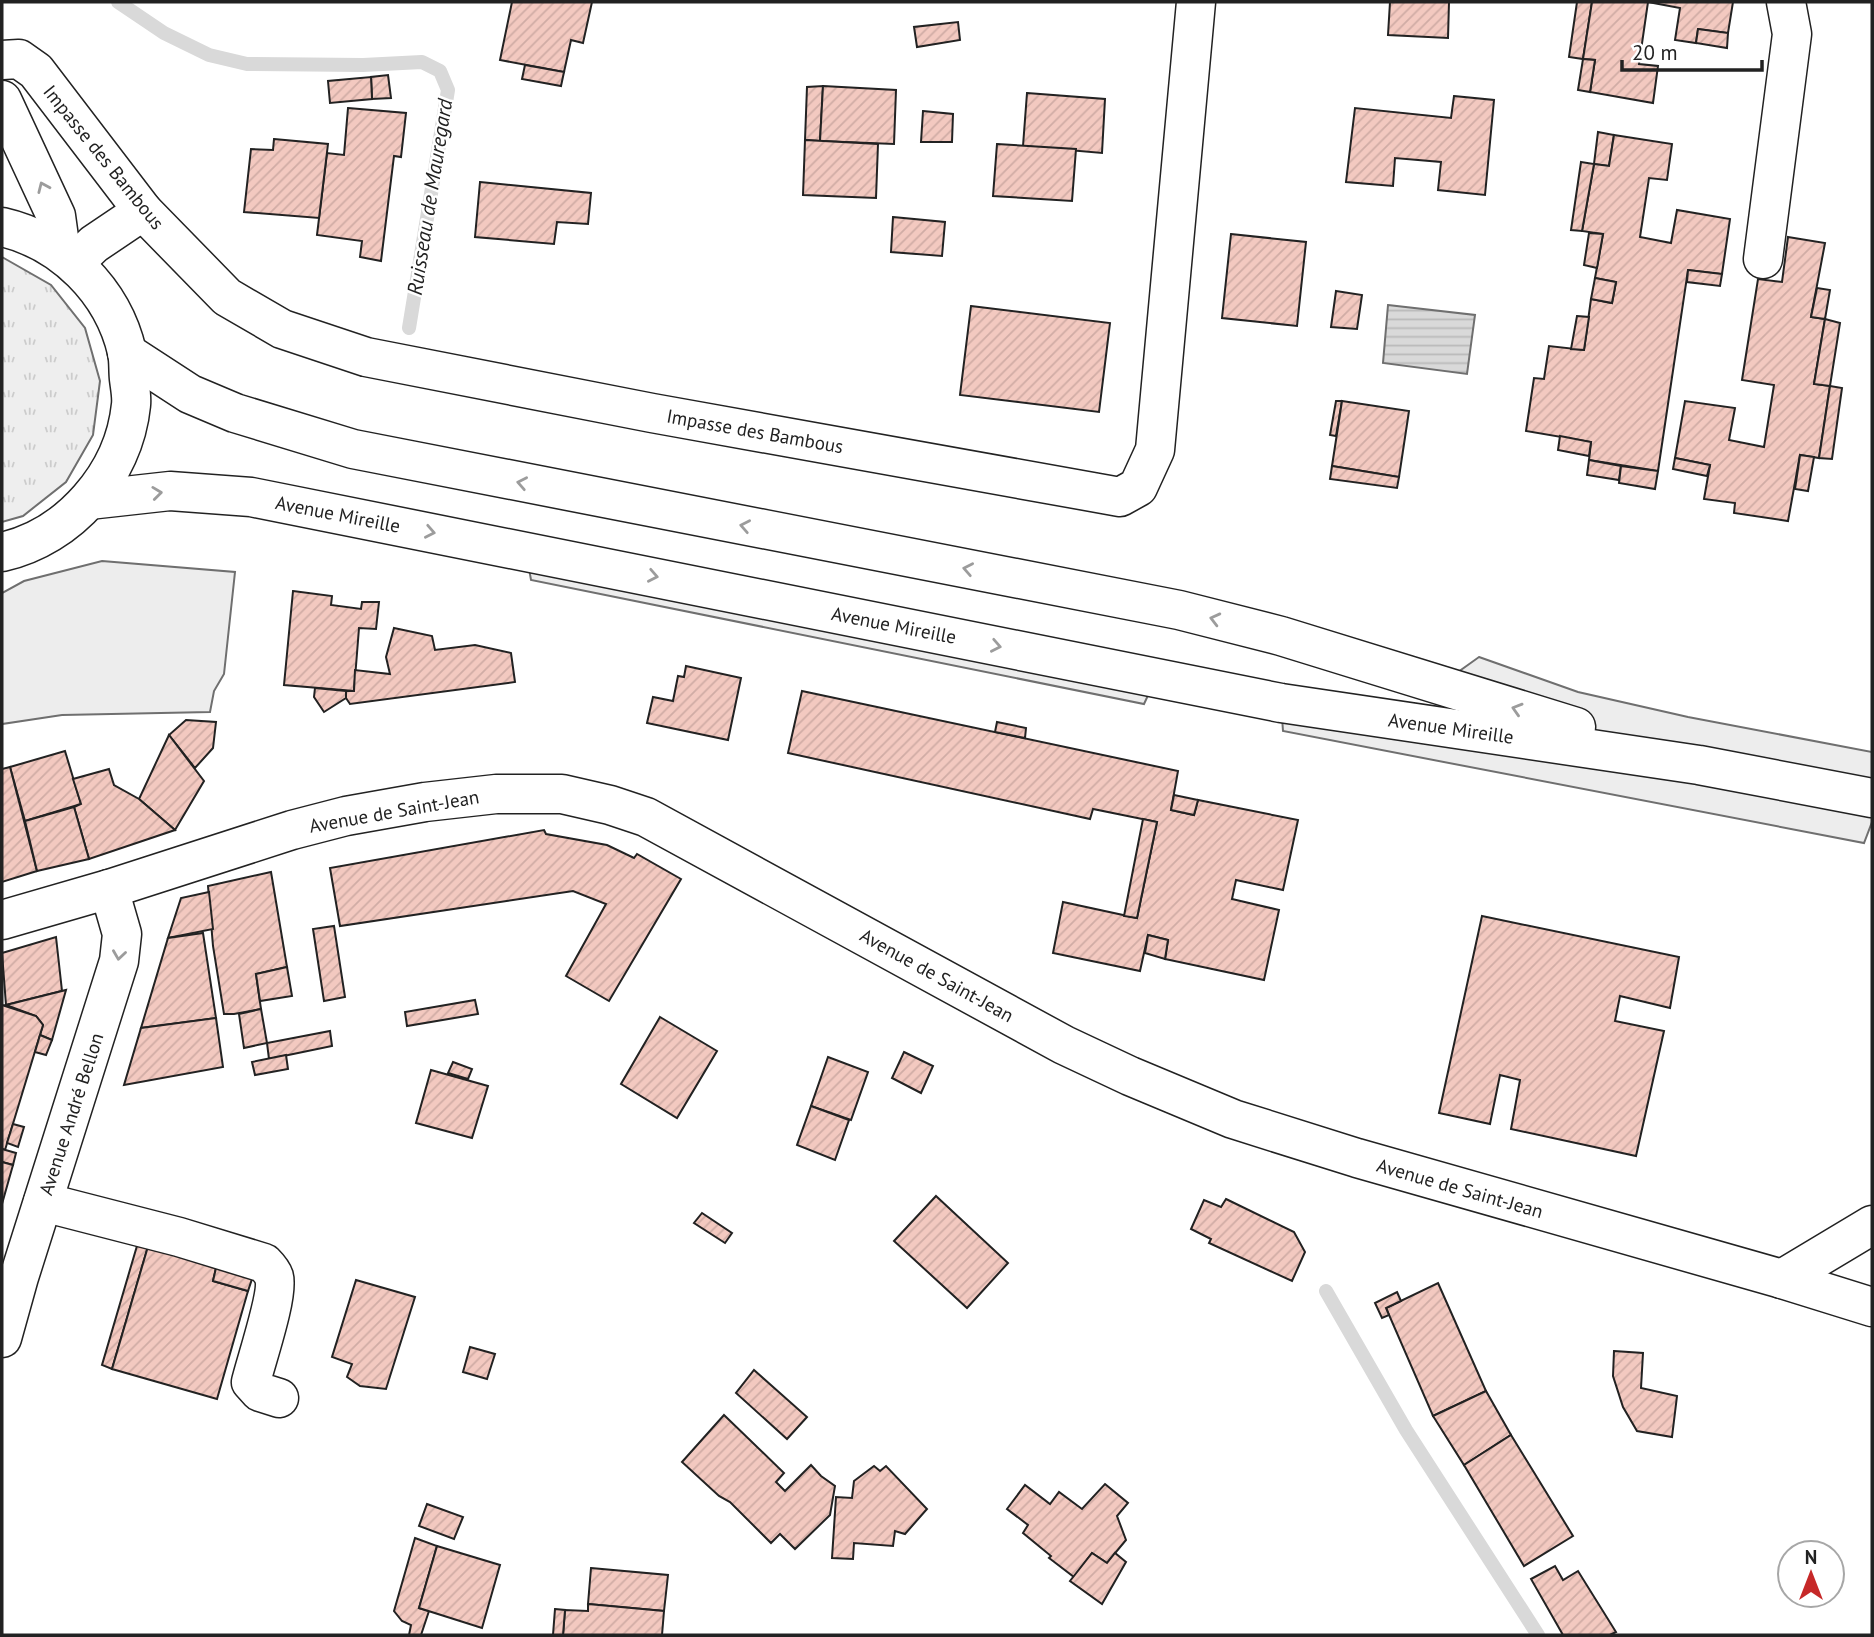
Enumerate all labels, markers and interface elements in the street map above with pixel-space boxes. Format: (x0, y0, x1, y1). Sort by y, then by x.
scale bar (1622, 28, 1762, 72)
text: 20 m (1632, 39, 1678, 66)
street label: Impasse des Bambous (38, 80, 170, 234)
water label: Ruisseau de Mauregard (401, 96, 459, 297)
one-way arrow (37, 182, 51, 194)
street label: Impasse des Bambous (665, 404, 845, 458)
one-way arrow (516, 476, 528, 491)
one-way arrow (151, 485, 163, 500)
street label: Avenue Mireille (274, 490, 402, 538)
one-way arrow (739, 520, 751, 535)
one-way arrow (424, 523, 436, 538)
one-way arrow (962, 563, 974, 578)
one-way arrow (647, 568, 659, 583)
street label: Avenue Mireille (830, 601, 958, 649)
one-way arrow (1209, 613, 1221, 627)
one-way arrow (990, 637, 1002, 652)
one-way arrow (1511, 702, 1523, 717)
street label: Avenue Mireille (1387, 707, 1515, 749)
street label: Avenue de Saint-Jean (307, 784, 481, 838)
street label: Avenue de Saint-Jean (856, 923, 1018, 1027)
one-way arrow (112, 949, 127, 961)
street label: Avenue André Bellon (33, 1030, 109, 1198)
street label: Avenue de Saint-Jean (1374, 1153, 1546, 1223)
north arrow (1776, 1539, 1846, 1609)
text: N (1805, 1545, 1817, 1569)

